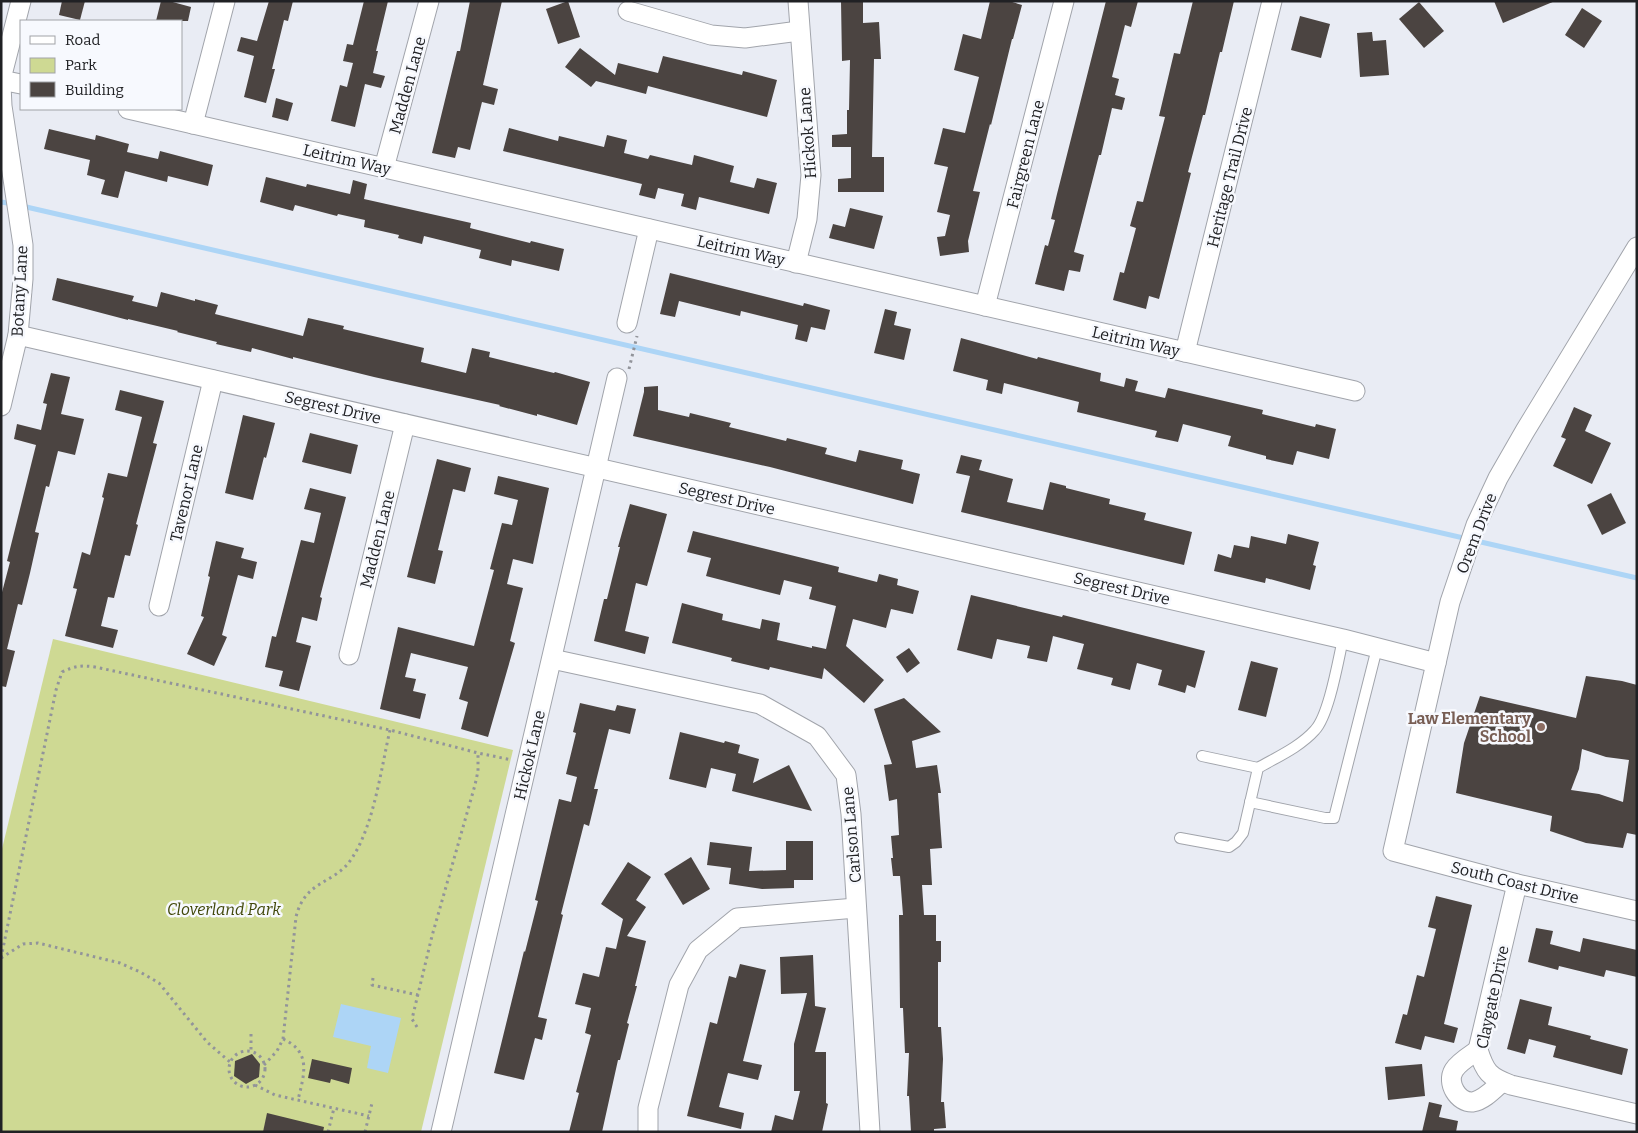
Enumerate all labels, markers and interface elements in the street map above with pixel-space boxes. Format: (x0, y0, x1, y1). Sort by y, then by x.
legend (20, 20, 182, 110)
text: Road (65, 31, 100, 49)
street label: Madden Lane (385, 34, 430, 136)
text: Park (65, 56, 97, 74)
text: Building (65, 81, 124, 99)
street label: Hickok Lane (795, 87, 820, 179)
street label: Fairgreen Lane (1003, 98, 1048, 210)
street label: Heritage Trail Drive (1203, 105, 1256, 249)
street label: Leitrim Way (301, 140, 393, 179)
street label: Leitrim Way (695, 231, 787, 270)
street label: Botany Lane (8, 245, 31, 337)
street label: Leitrim Way (1090, 322, 1182, 361)
street label: Segrest Drive (283, 387, 383, 428)
street label: Tavenor Lane (166, 442, 207, 544)
street label: Segrest Drive (677, 478, 777, 519)
street label: Madden Lane (356, 488, 399, 590)
street label: Orem Drive (1452, 490, 1501, 576)
street label: Segrest Drive (1072, 568, 1172, 609)
street label: Hickok Lane (510, 708, 549, 802)
place label: Law Elementary School (1408, 709, 1531, 746)
marker: Law Elementary School (1535, 721, 1547, 733)
street label: Carlson Lane (838, 786, 865, 884)
street label: South Coast Drive (1449, 857, 1581, 908)
park label: Cloverland Park (167, 900, 281, 919)
street label: Claygate Drive (1472, 944, 1513, 1051)

